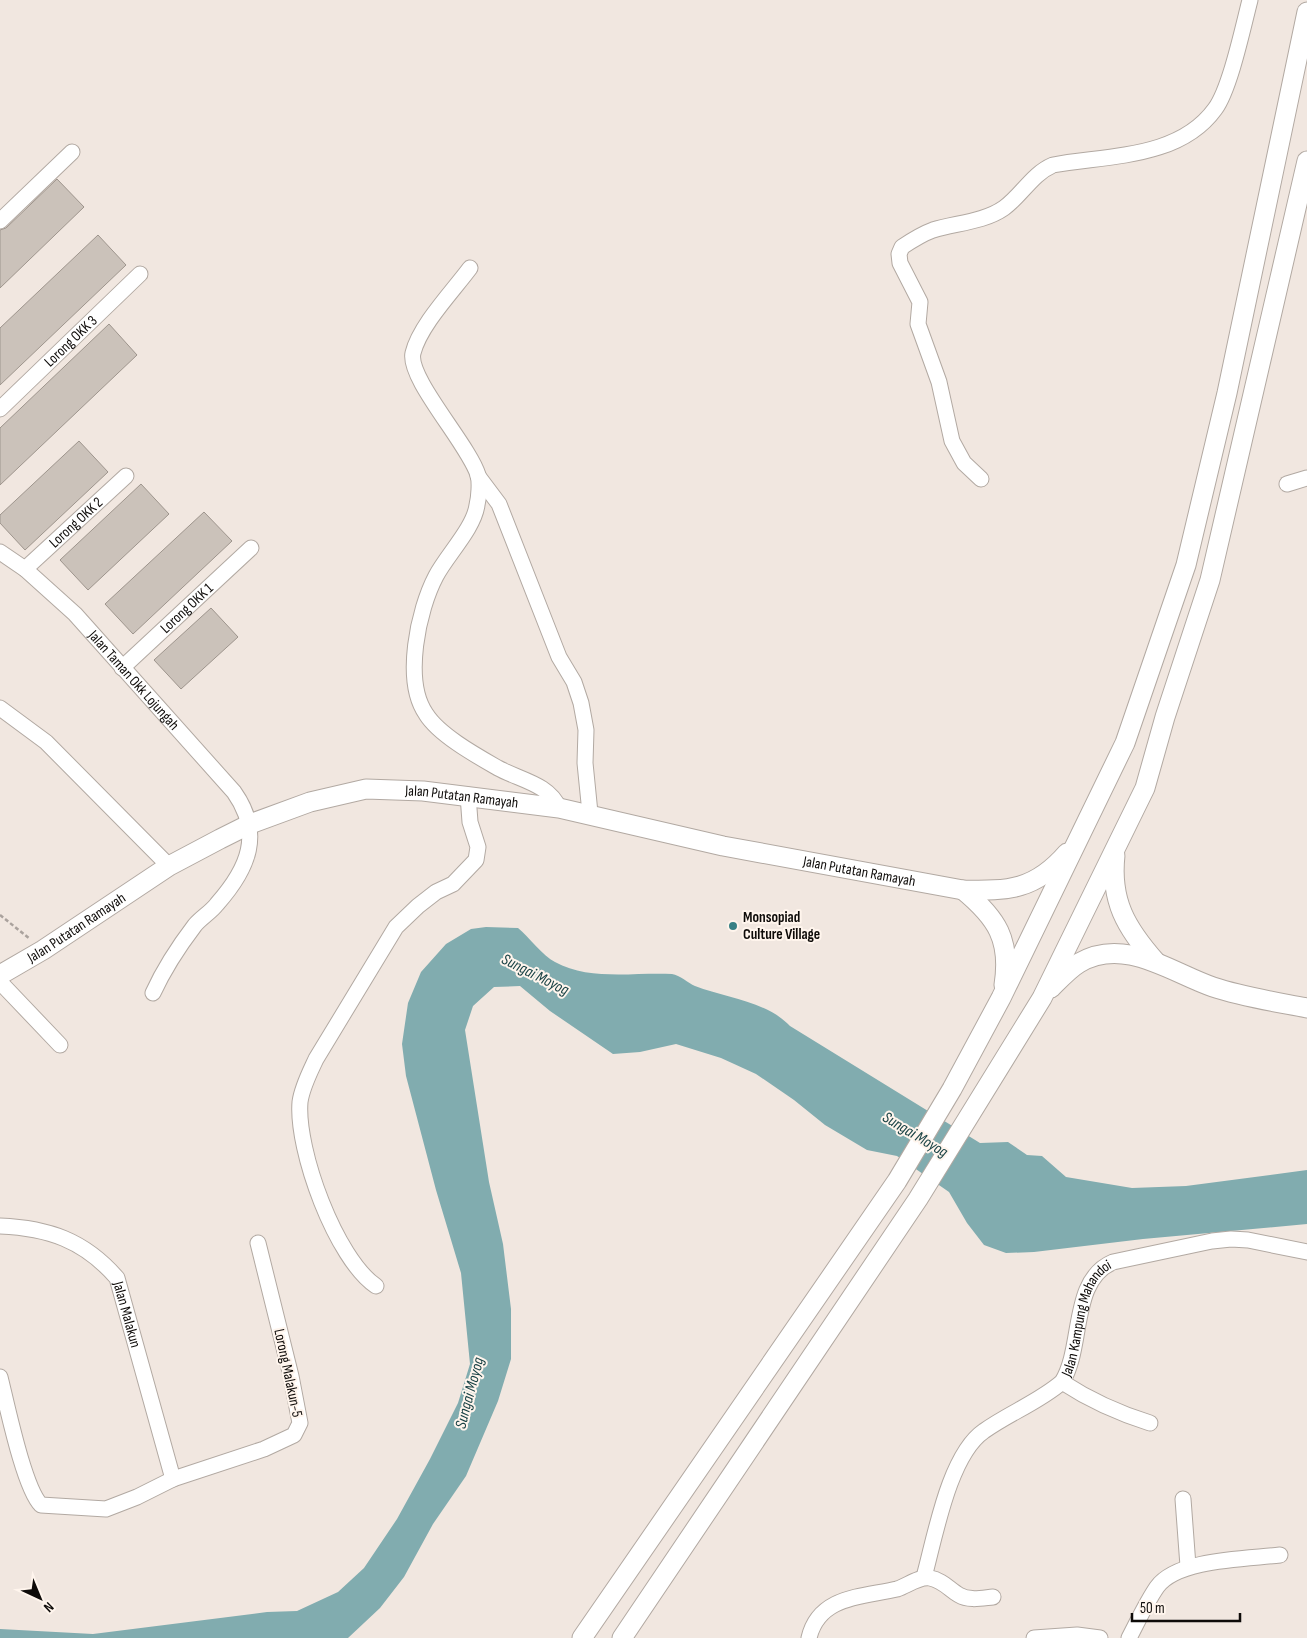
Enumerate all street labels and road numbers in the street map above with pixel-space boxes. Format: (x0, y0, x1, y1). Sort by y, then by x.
street label: Lorong OKK 3 (40, 311, 101, 371)
street label: Lorong OKK 2 (45, 493, 107, 552)
street label: Lorong OKK 1 (156, 578, 217, 637)
street label: Jalan Taman Okk Lojungah (84, 625, 184, 734)
street label: Jalan Putatan Ramayah (404, 781, 520, 812)
street label: Jalan Putatan Ramayah (801, 851, 917, 891)
street label: Jalan Putatan Ramayah (23, 888, 129, 967)
street label: Jalan Kampung Mahandoi (1056, 1255, 1114, 1381)
street label: Jalan Malakun (109, 1278, 145, 1350)
street label: Lorong Malakun-5 (269, 1327, 307, 1419)

